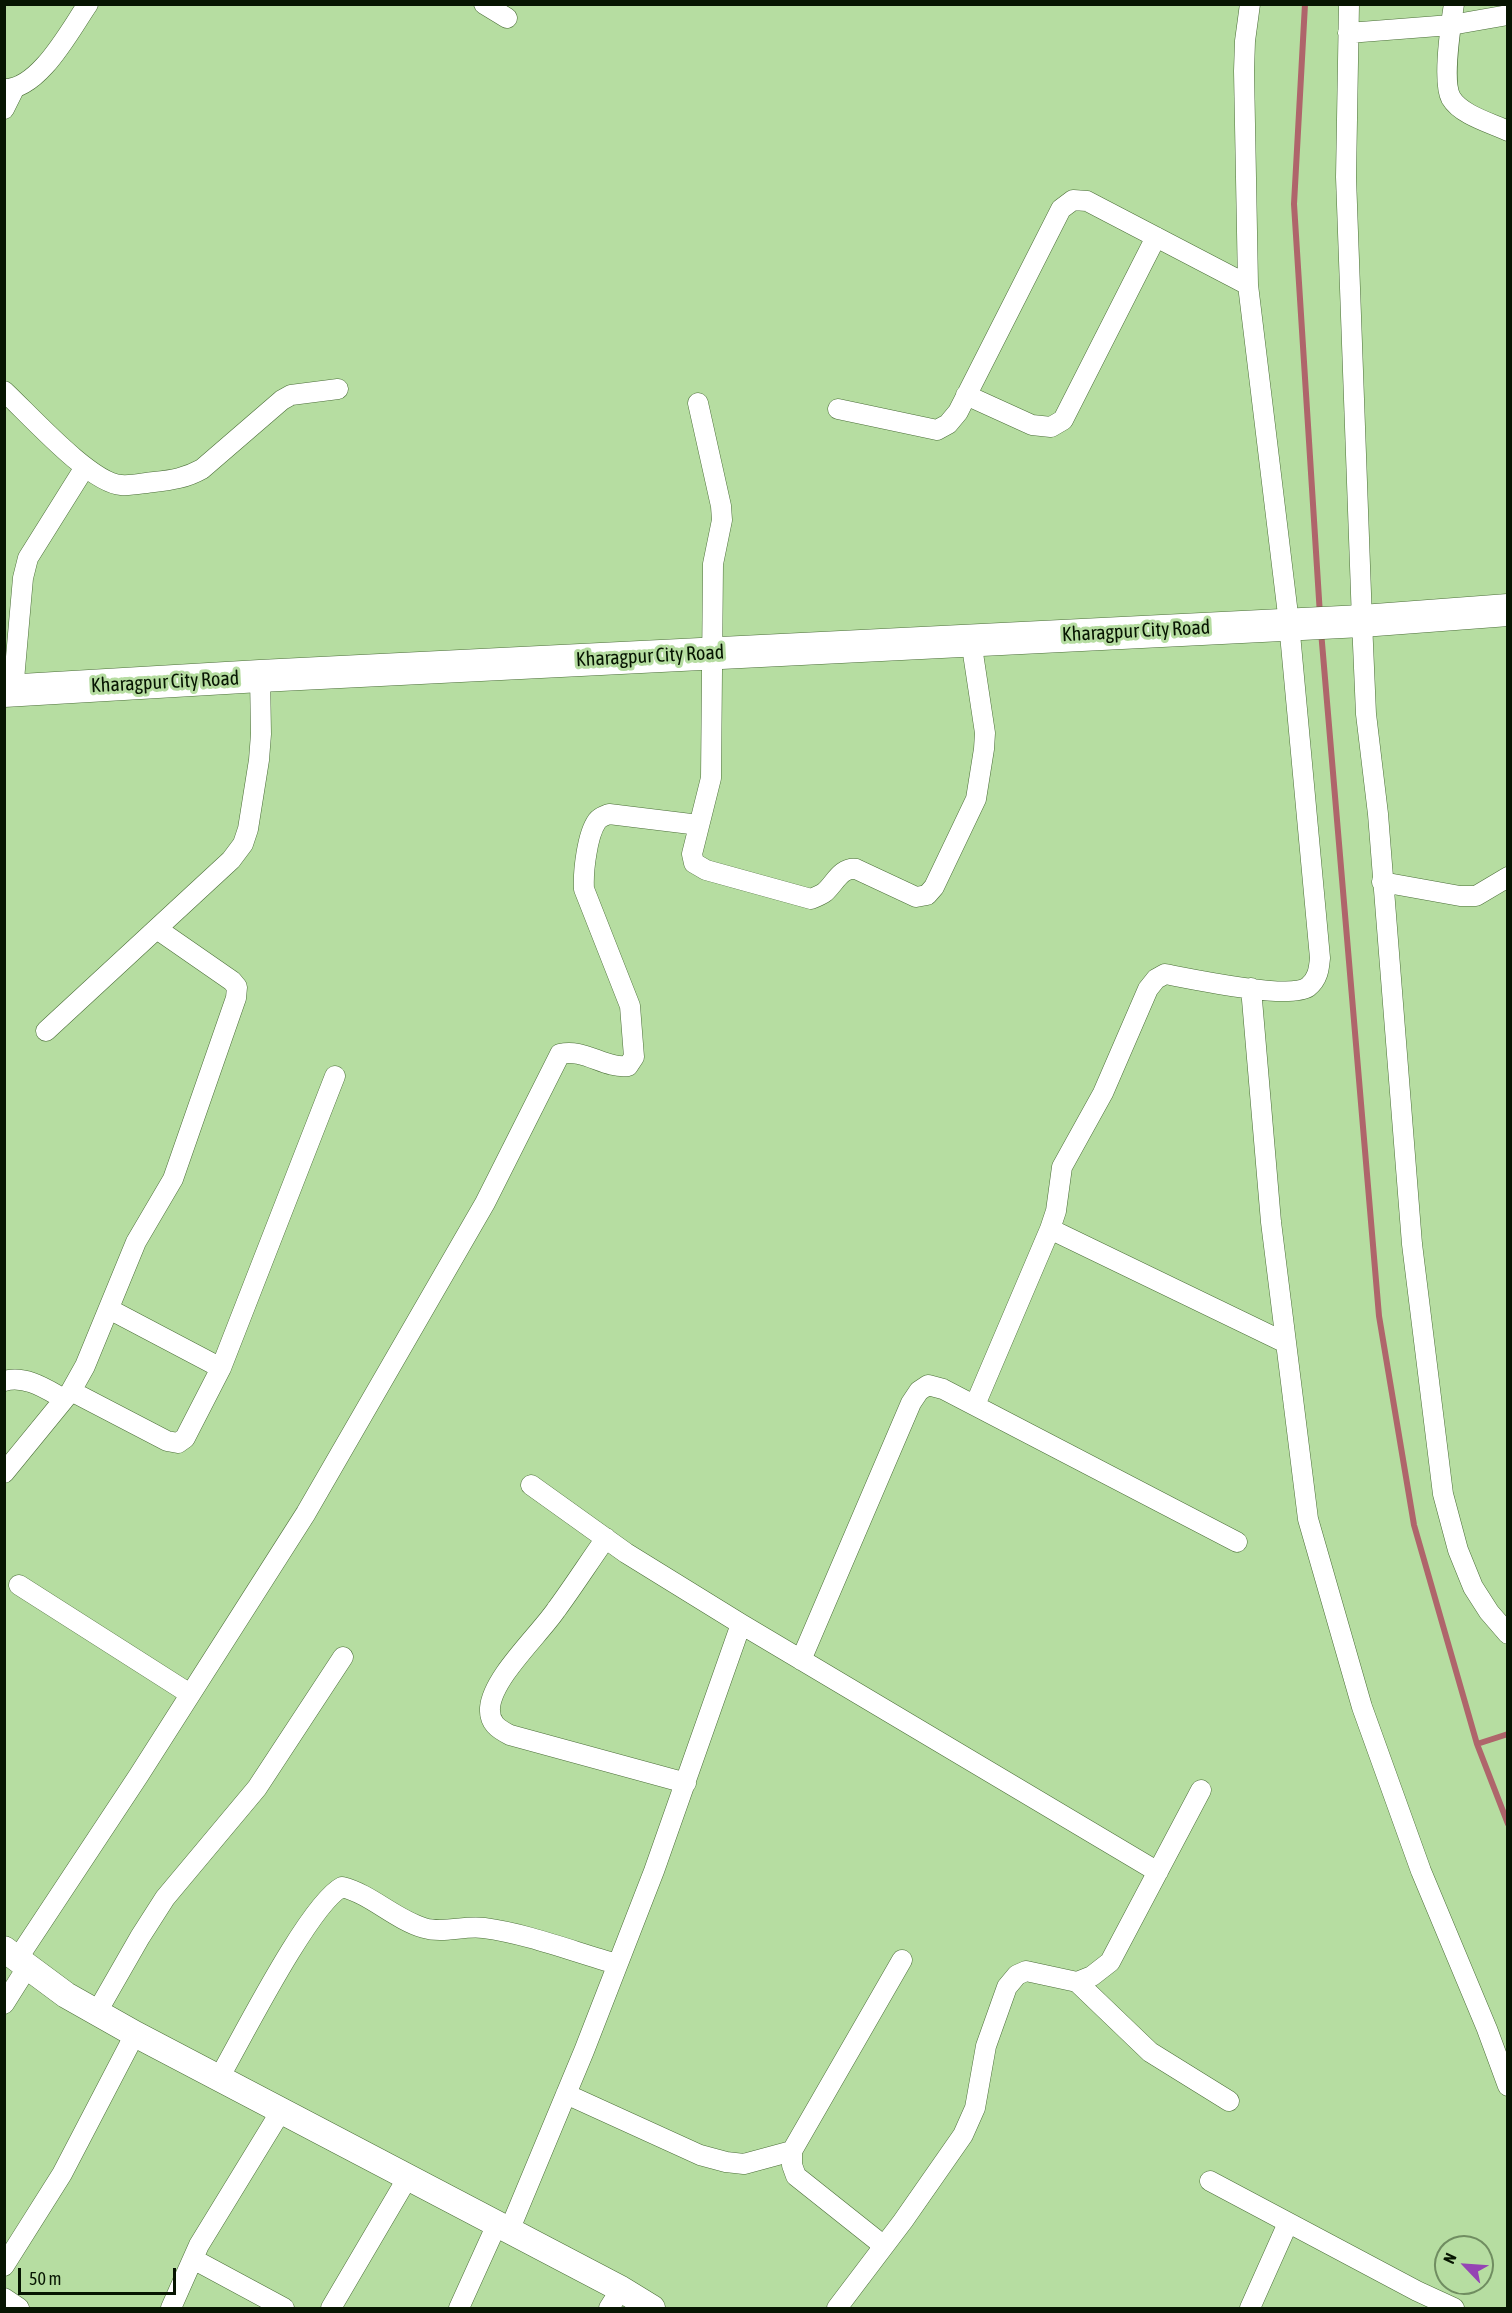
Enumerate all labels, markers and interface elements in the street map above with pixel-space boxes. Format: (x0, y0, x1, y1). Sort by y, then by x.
street label: Kharagpur City Road (1061, 615, 1211, 647)
street label: Kharagpur City Road (575, 640, 725, 672)
street label: Kharagpur City Road (90, 666, 240, 698)
north arrow (1434, 2235, 1494, 2295)
text: N (1439, 2250, 1460, 2266)
scale bar (21, 2256, 178, 2294)
text: 50 m (29, 2268, 61, 2289)

